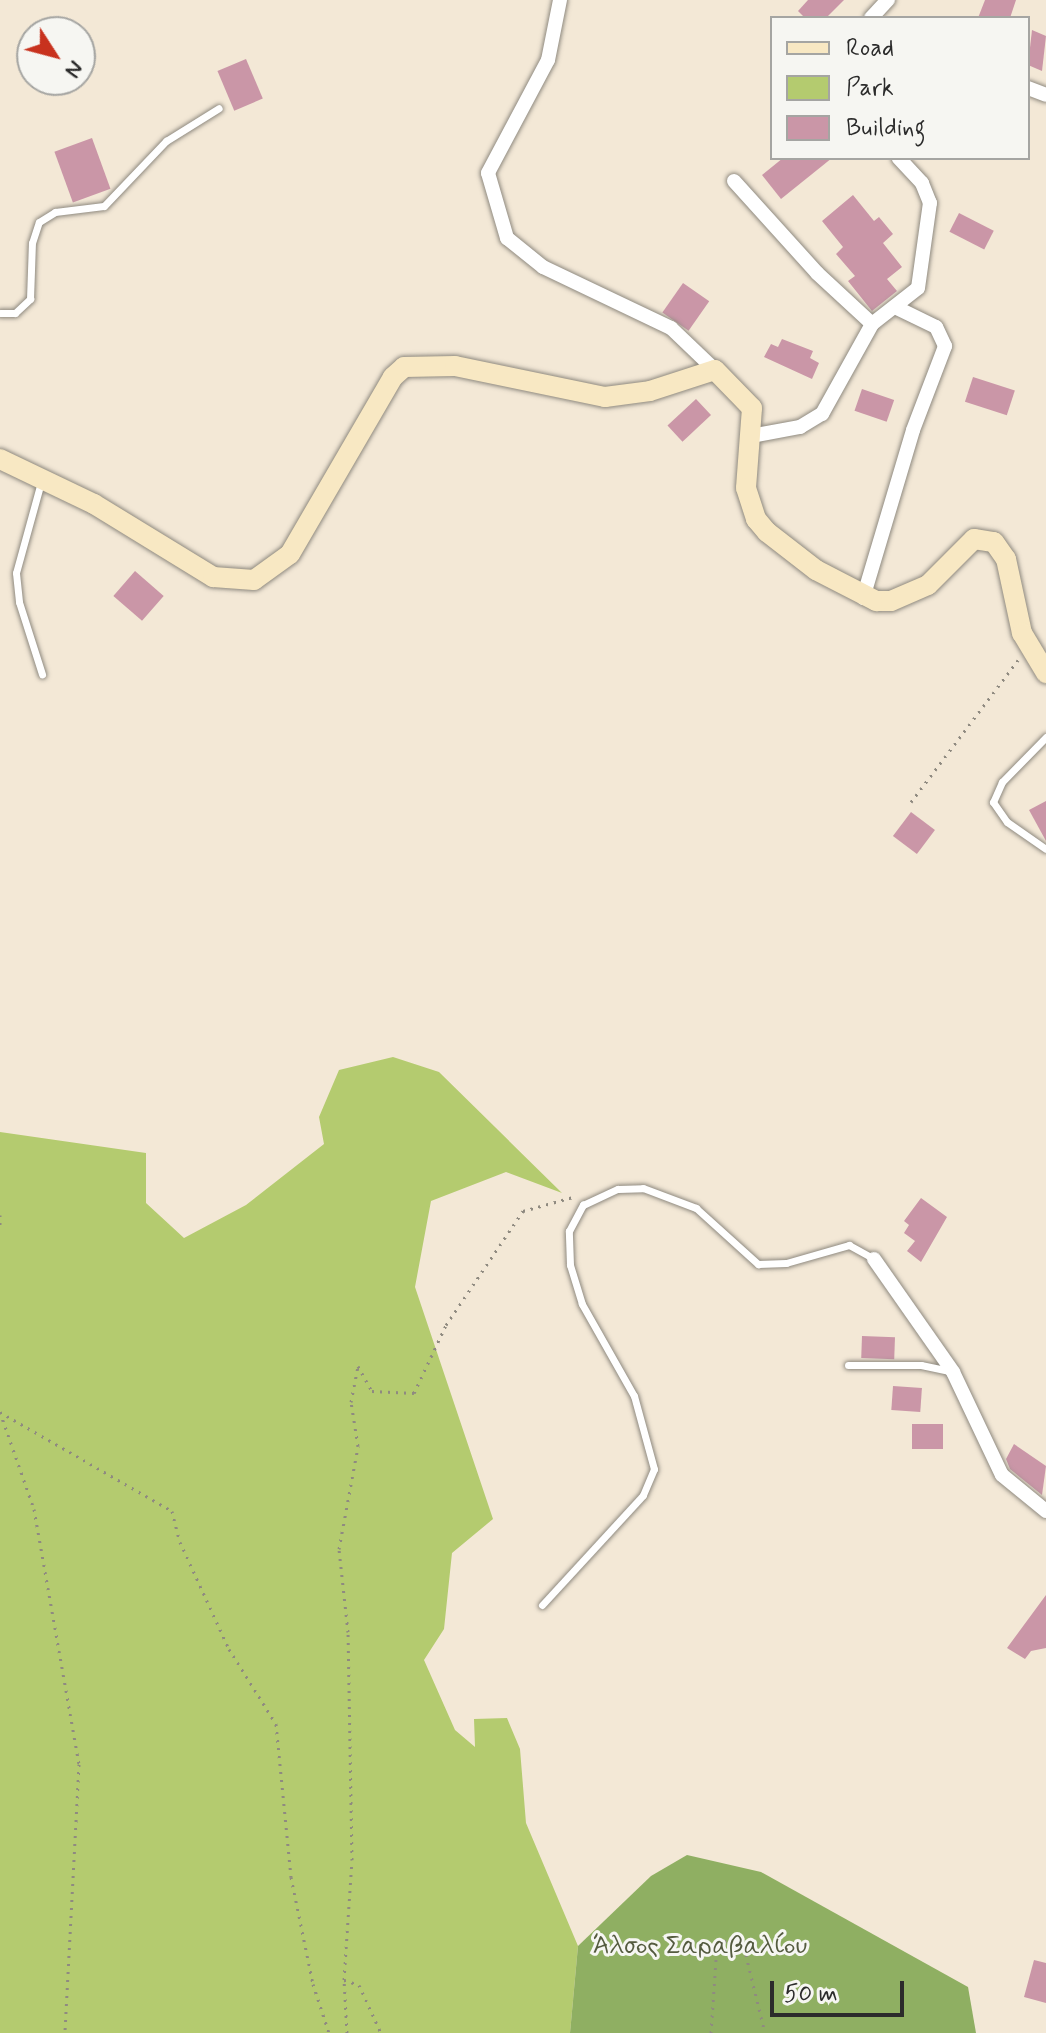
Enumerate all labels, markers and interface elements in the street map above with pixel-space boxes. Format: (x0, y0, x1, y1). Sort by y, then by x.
north arrow (16, 16, 96, 96)
legend (770, 16, 1030, 160)
text: Road (846, 33, 894, 64)
text: N (58, 55, 89, 83)
text: Park (846, 73, 894, 104)
text: Building (846, 113, 926, 144)
park label: Άλσος Σαραβαλίου (593, 1931, 807, 1963)
scale bar (774, 1965, 908, 2015)
text: 50 m (784, 1979, 838, 2010)

